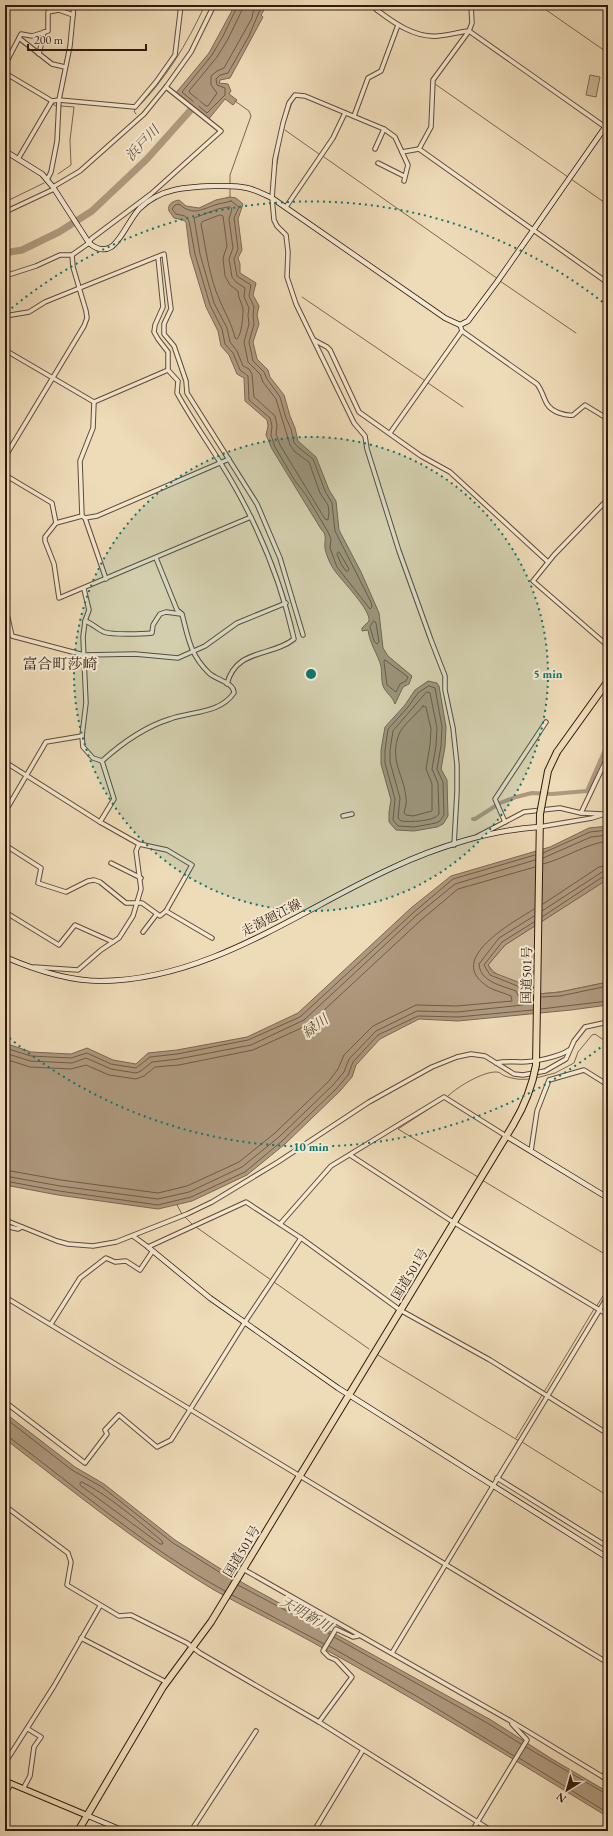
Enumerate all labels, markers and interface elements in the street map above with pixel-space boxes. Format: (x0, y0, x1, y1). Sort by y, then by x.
scale bar (28, 26, 146, 52)
text: 200 m (34, 32, 64, 48)
water label: 浜戸川 (121, 120, 164, 164)
district label: 富合町莎崎 (22, 654, 98, 673)
text: 5 min (533, 666, 563, 682)
centre of rings (304, 667, 318, 681)
street label: 走潟廻江線 (238, 895, 304, 940)
street label: 国道501号 (517, 946, 536, 1004)
water label: 緑川 (298, 1009, 333, 1042)
text: 10 min (293, 1139, 329, 1155)
street label: 国道501号 (387, 1245, 432, 1303)
street label: 国道501号 (219, 1522, 264, 1580)
water label: 天明新川 (277, 1592, 336, 1637)
north arrow (547, 1770, 587, 1810)
text: N (553, 1790, 569, 1806)

